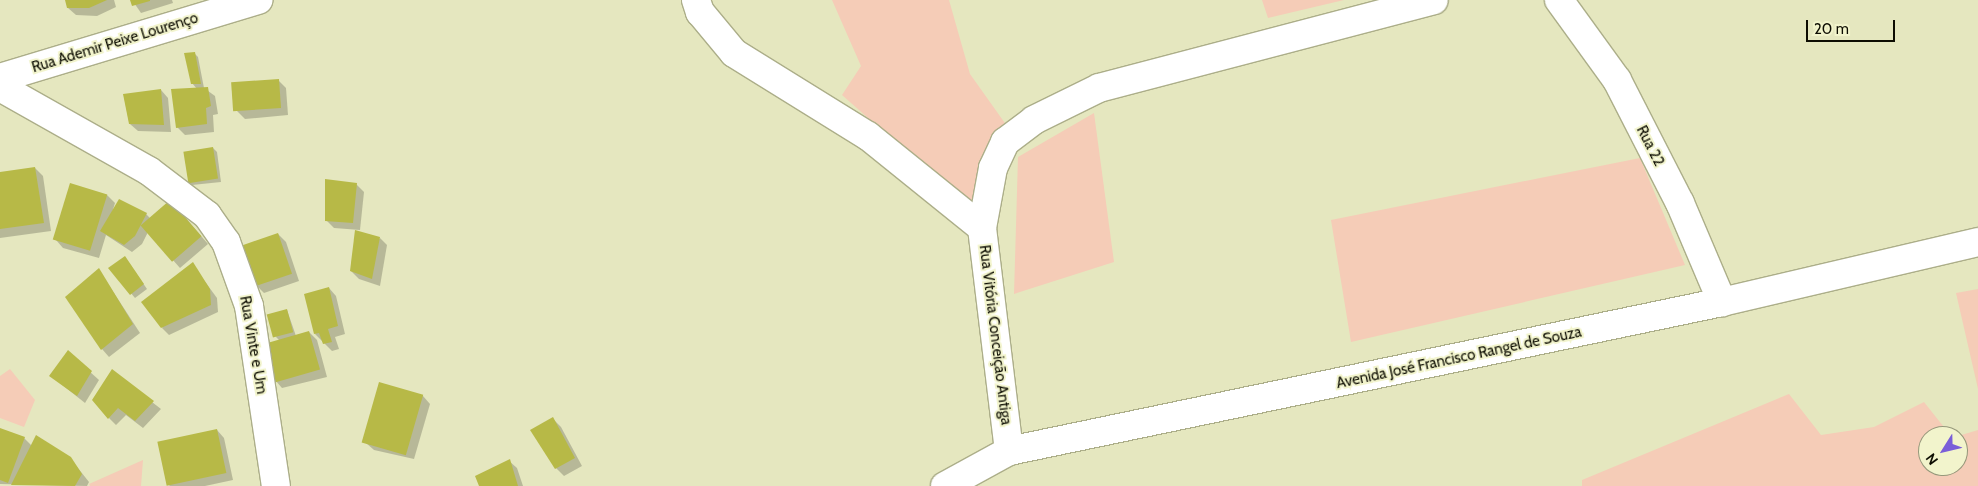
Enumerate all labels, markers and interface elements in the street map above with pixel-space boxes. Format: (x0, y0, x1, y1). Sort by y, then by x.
street label: Rua Ademir Peixe Lourenço (30, 9, 200, 77)
scale bar (1808, 10, 1897, 42)
text: 20 m (1814, 20, 1849, 38)
street label: Rua 22 (1632, 123, 1668, 169)
street label: Rua Vitória Conceição Antiga (975, 244, 1015, 426)
street label: Rua Vinte e Um (236, 294, 270, 396)
street label: Avenida José Francisco Rangel de Souza (1335, 323, 1583, 393)
north arrow (1918, 426, 1968, 476)
text: N (1921, 450, 1942, 469)

